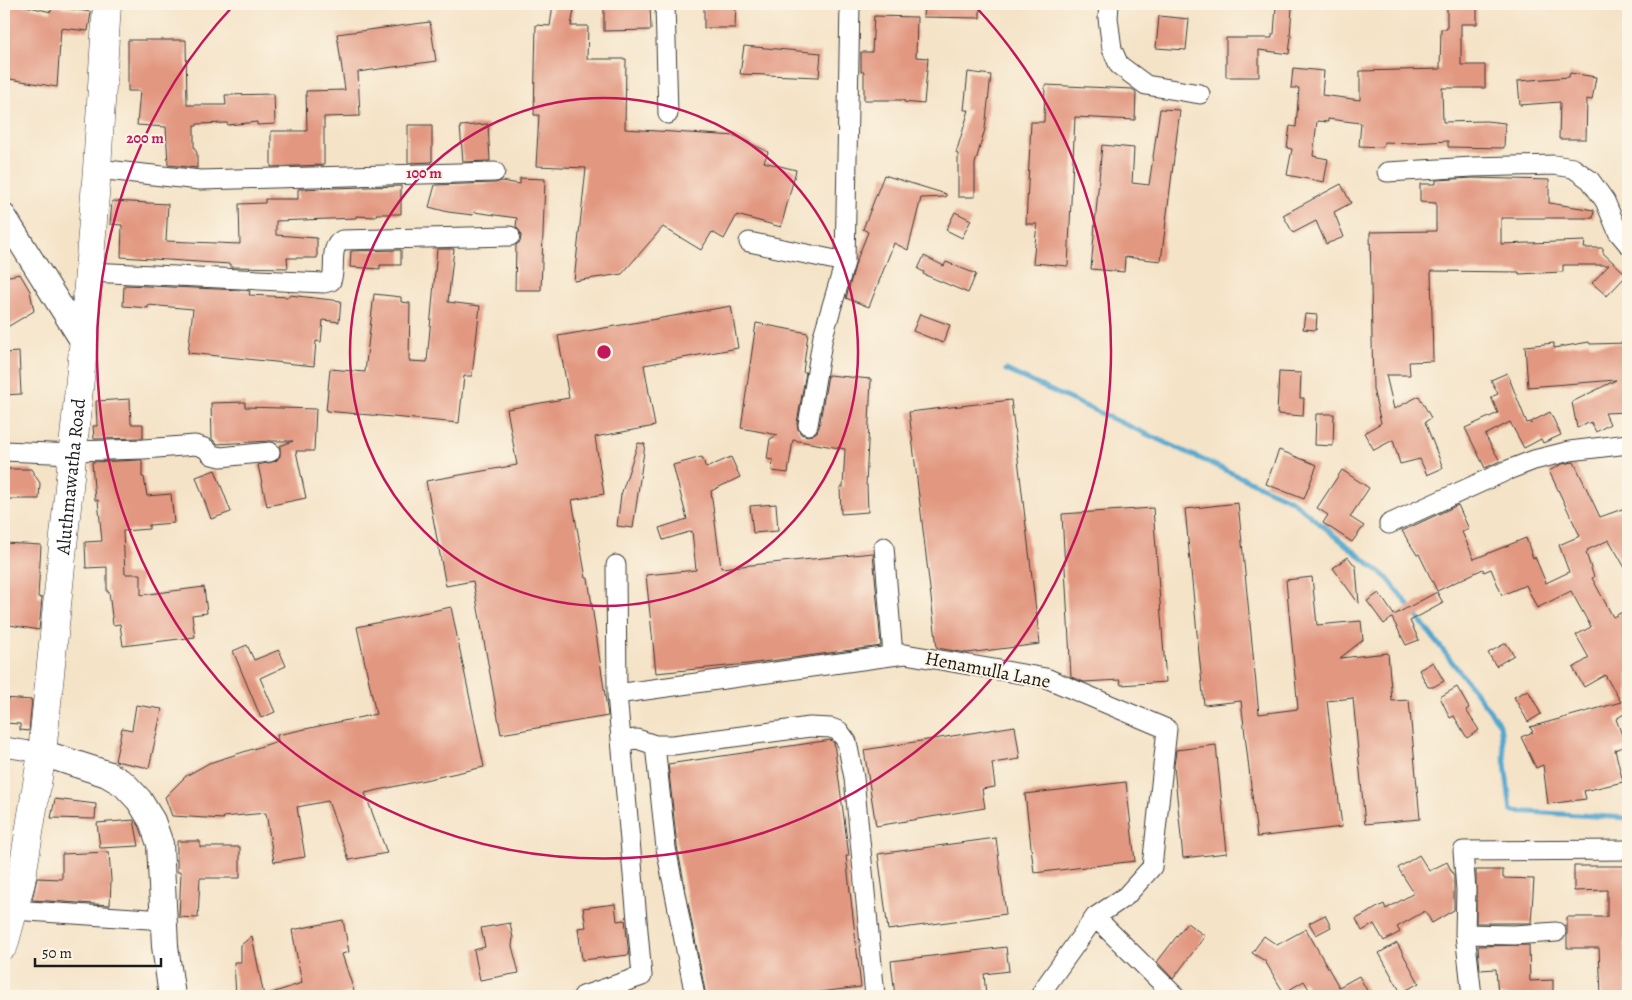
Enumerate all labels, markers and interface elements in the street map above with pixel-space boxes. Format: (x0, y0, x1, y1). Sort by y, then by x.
text: 200 m (126, 128, 164, 148)
text: 100 m (406, 163, 442, 183)
centre of rings (595, 343, 613, 361)
street label: Aluthmawatha Road (50, 396, 92, 557)
street label: Henamulla Lane (923, 645, 1053, 695)
scale bar (35, 935, 161, 967)
text: 50 m (42, 943, 72, 963)

